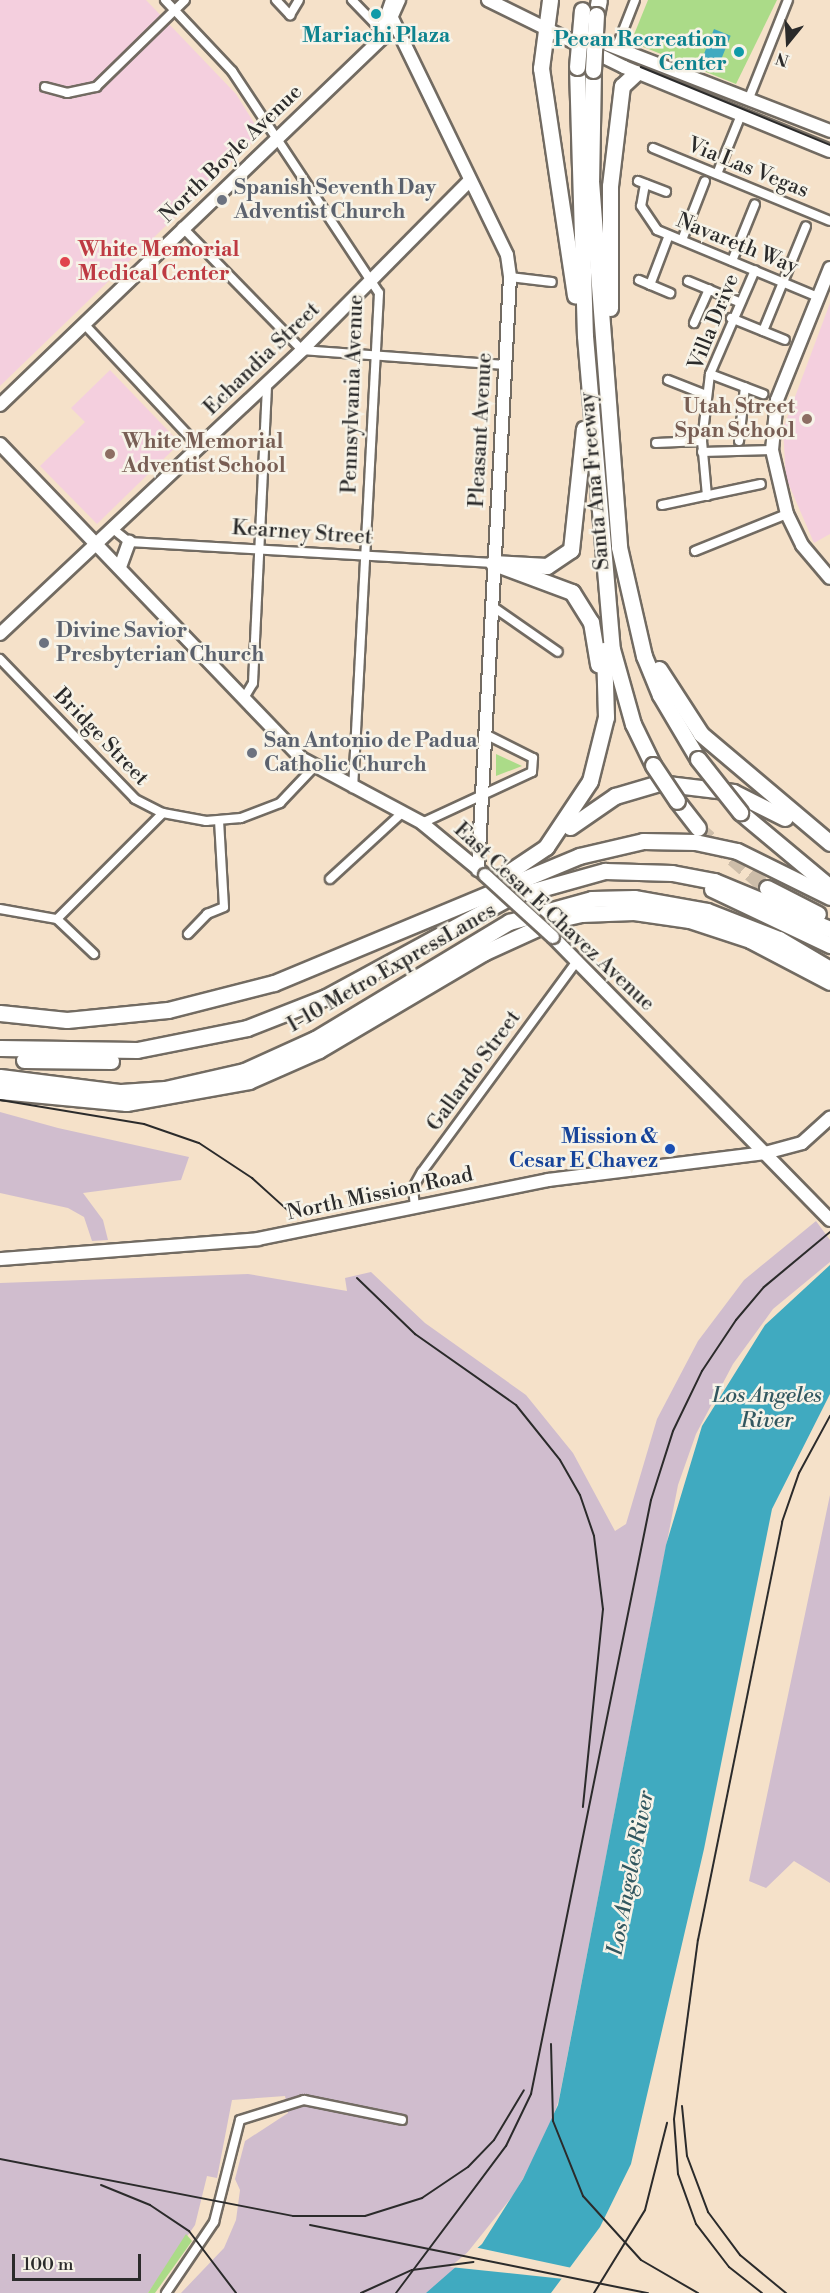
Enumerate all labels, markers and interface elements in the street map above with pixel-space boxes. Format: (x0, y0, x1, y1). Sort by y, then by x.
marker: Mariachi Plaza (369, 7, 383, 21)
north arrow (758, 12, 818, 72)
place label: Mariachi Plaza (302, 23, 450, 49)
place label: Pecan Recreation Center (554, 27, 727, 77)
marker: Pecan Recreation Center (732, 45, 746, 59)
text: N (773, 48, 792, 71)
street label: North Boyle Avenue (155, 80, 307, 228)
street label: Via Las Vegas (684, 132, 812, 204)
place label: Spanish Seventh Day Adventist Church (234, 175, 436, 225)
marker: Spanish Seventh Day Adventist Church (215, 193, 229, 207)
street label: Navareth Way (672, 208, 802, 280)
place label: White Memorial Medical Center (78, 237, 239, 287)
marker: White Memorial Medical Center (56, 253, 74, 271)
street label: Villa Drive (683, 270, 745, 374)
street label: Pennsylvania Avenue (337, 294, 369, 494)
street label: Echandia Street (199, 297, 325, 421)
street label: Pleasant Avenue (464, 352, 498, 508)
street label: Santa Ana Freeway (575, 391, 615, 571)
place label: Utah Street Span School (675, 394, 795, 444)
marker: Utah Street Span School (800, 412, 814, 426)
place label: White Memorial Adventist School (122, 429, 286, 479)
marker: White Memorial Adventist School (103, 447, 117, 461)
street label: Kearney Street (231, 516, 373, 550)
place label: Divine Savior Presbyterian Church (56, 618, 264, 668)
marker: Divine Savior Presbyterian Church (37, 636, 51, 650)
street label: Bridge Street (48, 683, 154, 791)
place label: San Antonio de Padua Catholic Church (264, 728, 477, 778)
marker: San Antonio de Padua Catholic Church (245, 746, 259, 760)
street label: East Cesar E Chavez Avenue (448, 817, 660, 1017)
street label: I-10 Metro ExpressLanes (283, 898, 501, 1038)
street label: Gallardo Street (422, 1006, 526, 1136)
place label: Mission & Cesar E Chavez (509, 1124, 658, 1174)
marker: Mission & Cesar E Chavez (663, 1142, 677, 1156)
street label: North Mission Road (285, 1162, 475, 1226)
water label: Los Angeles River (712, 1382, 822, 1434)
water label: Los Angeles River (602, 1789, 660, 1957)
scale bar (15, 2242, 144, 2280)
text: 100 m (23, 2253, 74, 2276)

